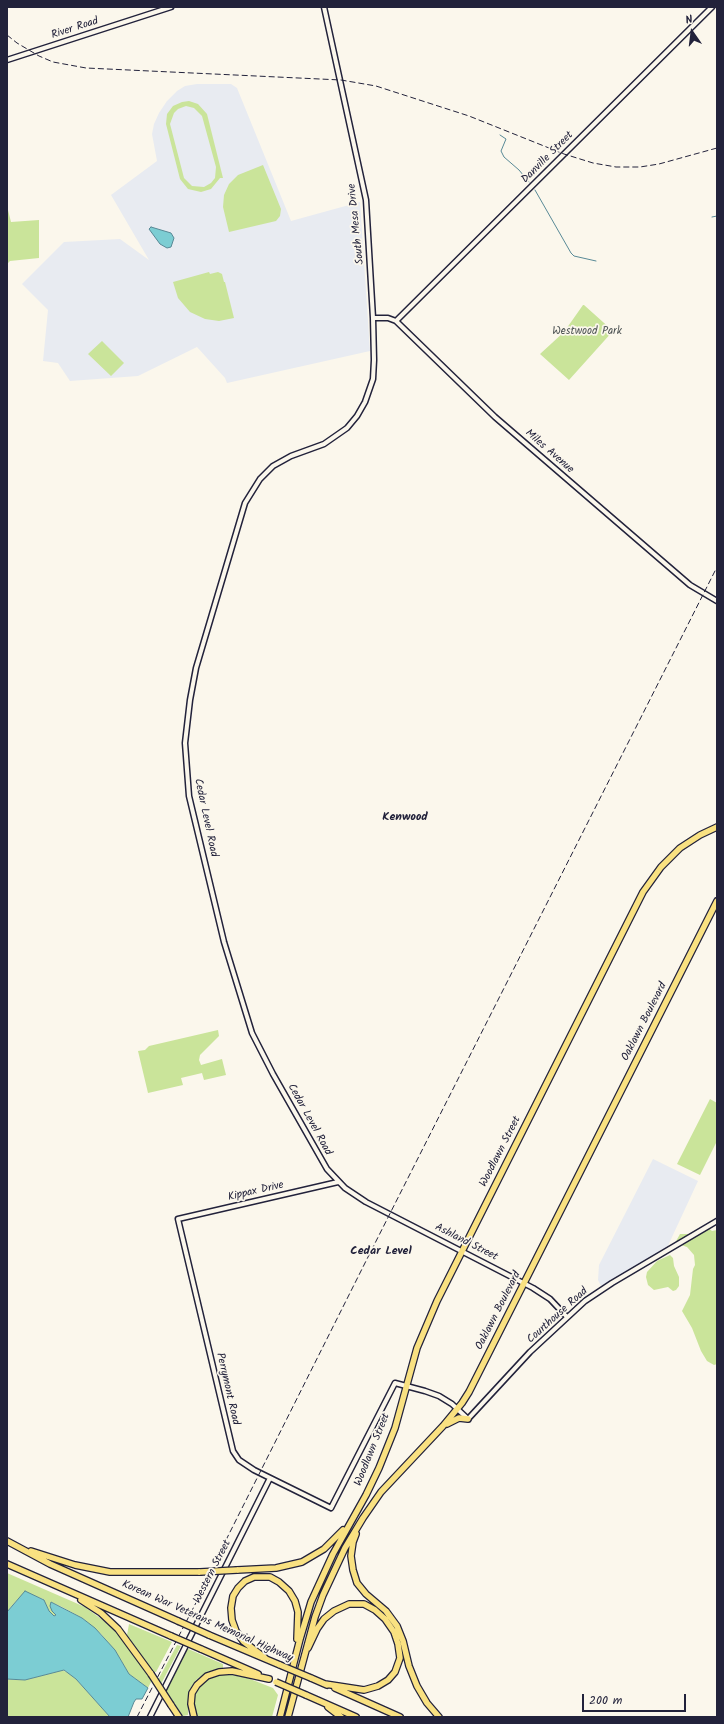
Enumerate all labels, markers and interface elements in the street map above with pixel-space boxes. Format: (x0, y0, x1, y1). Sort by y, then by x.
text: N (684, 11, 695, 30)
north arrow (672, 12, 712, 52)
street label: River Road (50, 15, 100, 43)
street label: Danville Street (519, 129, 577, 187)
street label: South Mesa Drive (346, 183, 368, 265)
park label: Westwood Park (552, 325, 622, 339)
street label: Miles Avenue (522, 427, 576, 477)
street label: Cedar Level Road (190, 778, 220, 858)
district label: Kenwood (382, 811, 428, 825)
street label: Oaklawn Boulevard (619, 980, 671, 1064)
street label: Cedar Level Road (284, 1082, 334, 1158)
street label: Woodlawn Street (478, 1114, 524, 1190)
street label: Kippax Drive (227, 1179, 285, 1205)
street label: Ashland Street (432, 1222, 500, 1264)
district label: Cedar Level (350, 1245, 412, 1259)
street label: Oaklawn Boulevard (473, 1269, 525, 1353)
street label: Courthouse Road (525, 1285, 591, 1347)
street label: Perrymont Road (212, 1352, 242, 1426)
street label: Woodlawn Street (352, 1412, 394, 1488)
street label: Western Street (191, 1538, 235, 1606)
street label: Korean War Veterans Memorial Highway (119, 1578, 295, 1666)
scale bar (584, 1686, 688, 1712)
text: 200 m (589, 1691, 622, 1710)

